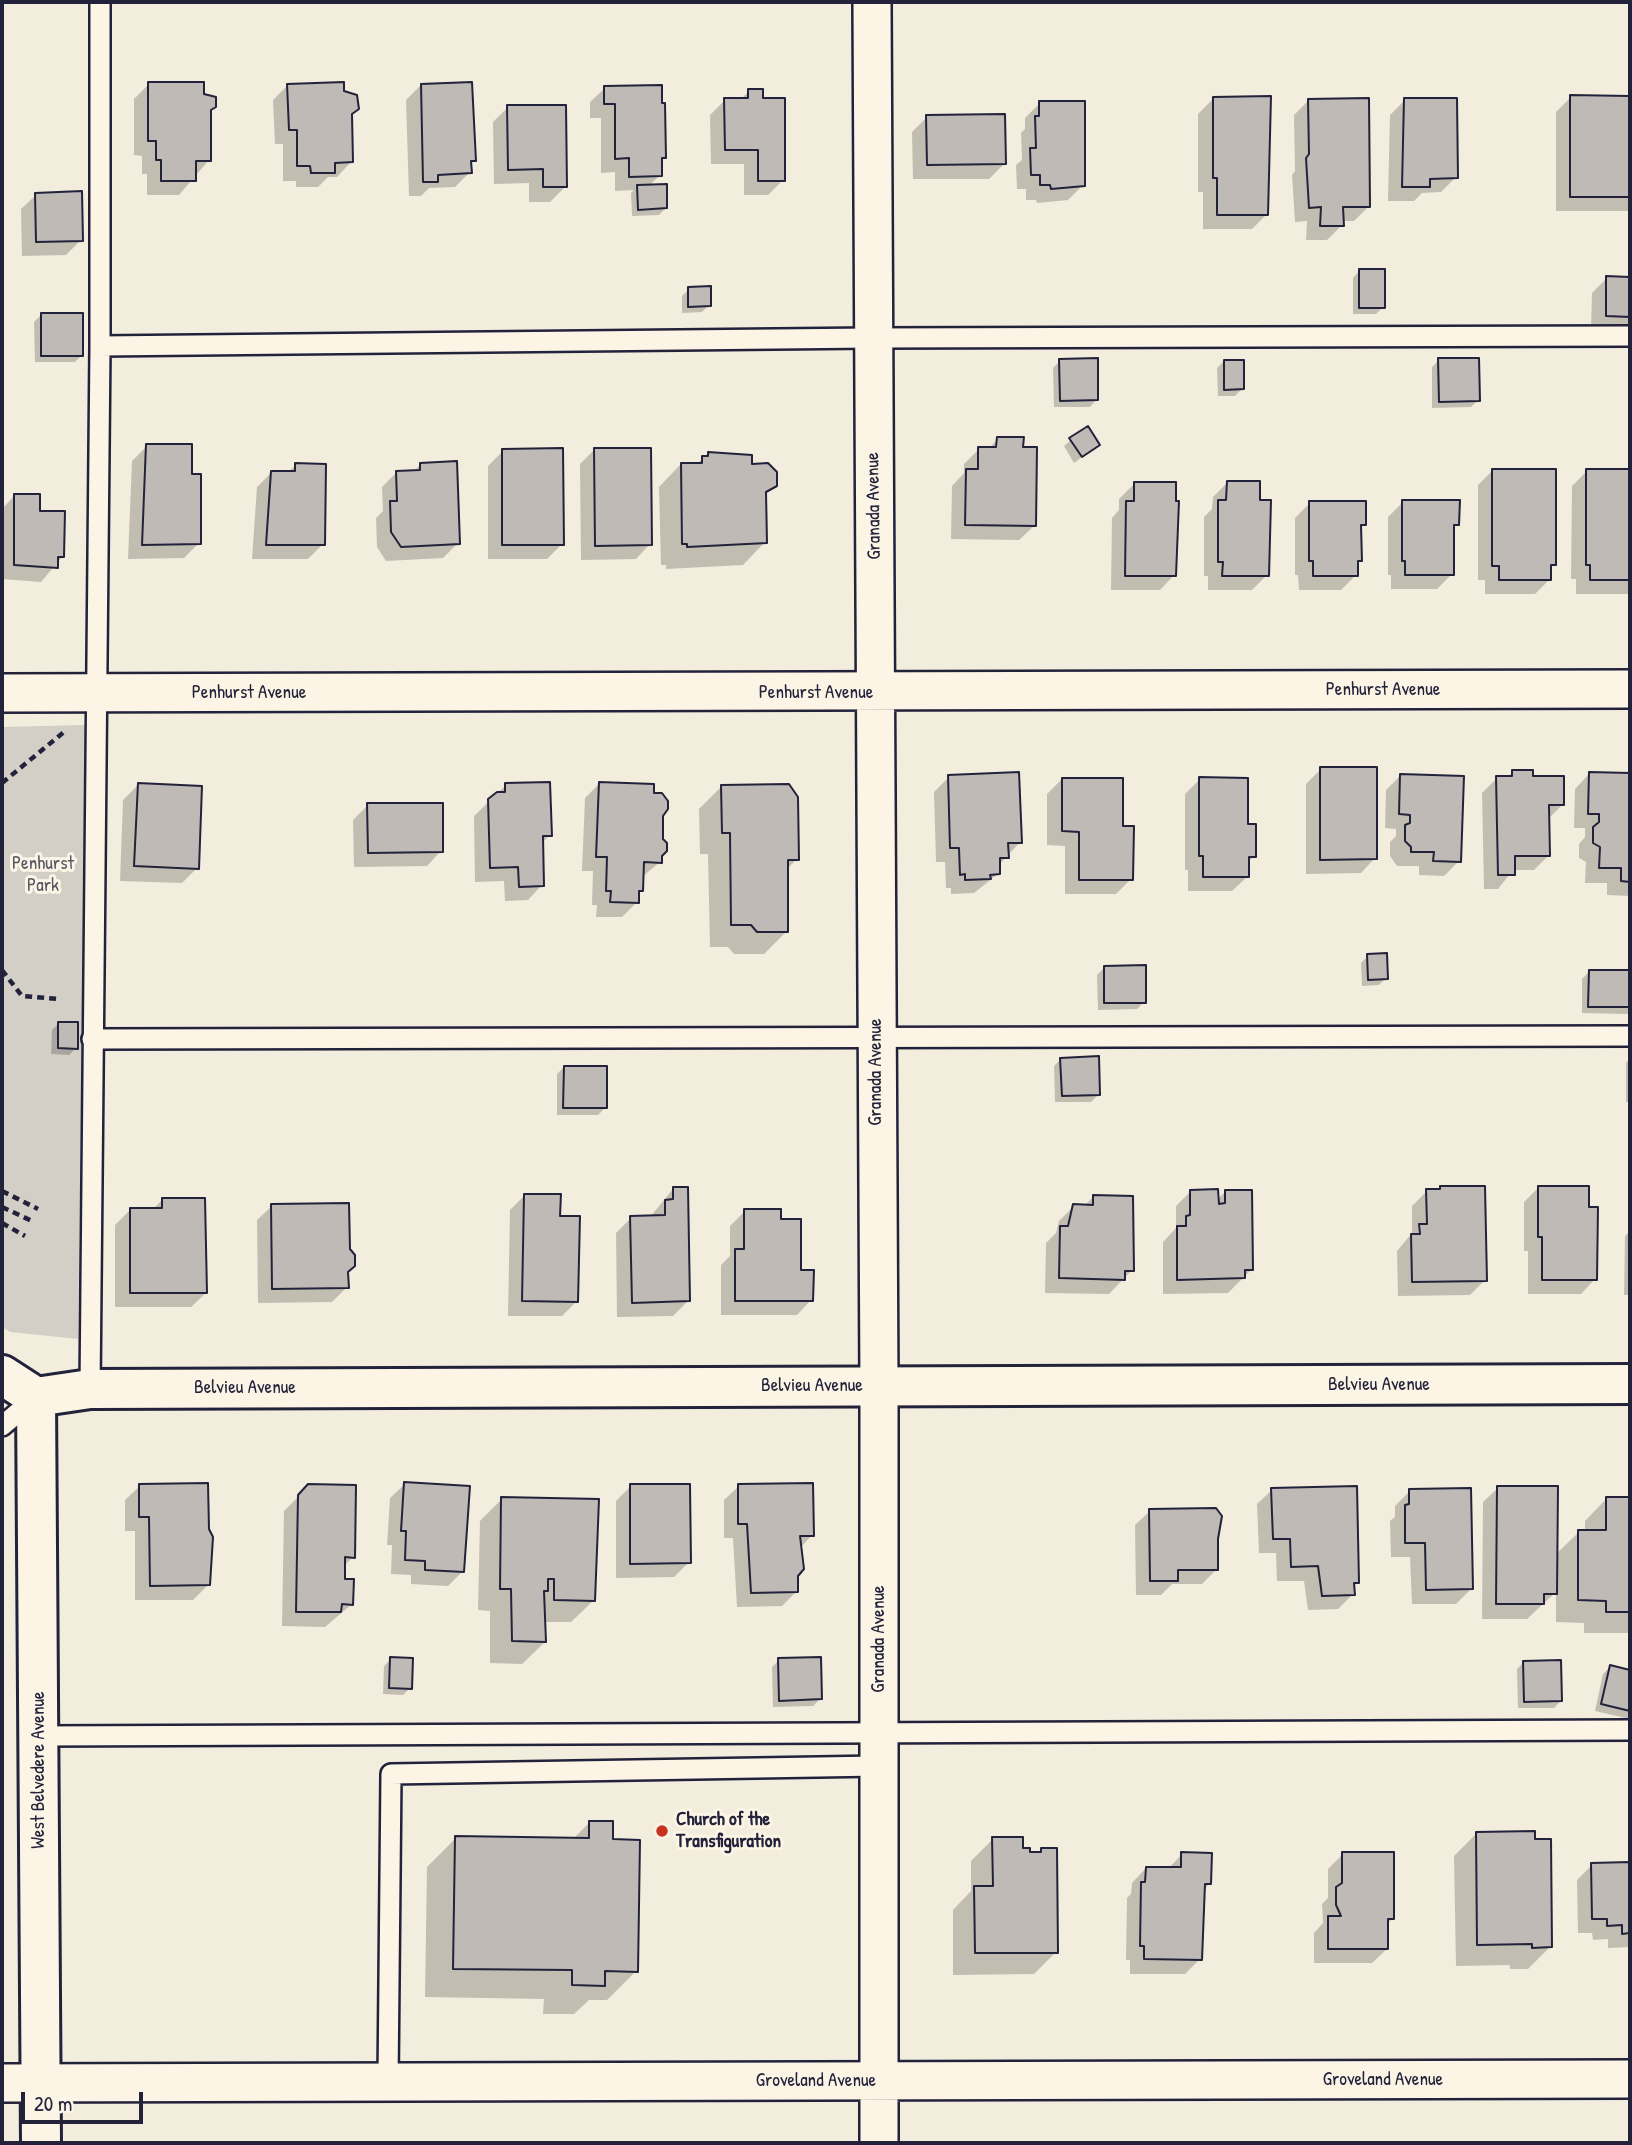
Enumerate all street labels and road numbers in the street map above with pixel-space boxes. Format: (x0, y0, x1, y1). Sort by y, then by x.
street label: Granada Avenue (862, 452, 886, 560)
street label: Penhurst Avenue (1326, 679, 1440, 701)
street label: Penhurst Avenue (192, 682, 306, 704)
street label: Penhurst Avenue (759, 682, 873, 704)
street label: Granada Avenue (865, 1018, 887, 1126)
street label: Belvieu Avenue (1328, 1374, 1430, 1396)
street label: Belvieu Avenue (761, 1375, 863, 1397)
street label: Belvieu Avenue (194, 1377, 296, 1399)
street label: Granada Avenue (868, 1585, 890, 1693)
street label: West Belvedere Avenue (28, 1691, 50, 1849)
street label: Groveland Avenue (1323, 2069, 1443, 2091)
street label: Groveland Avenue (756, 2070, 876, 2092)

